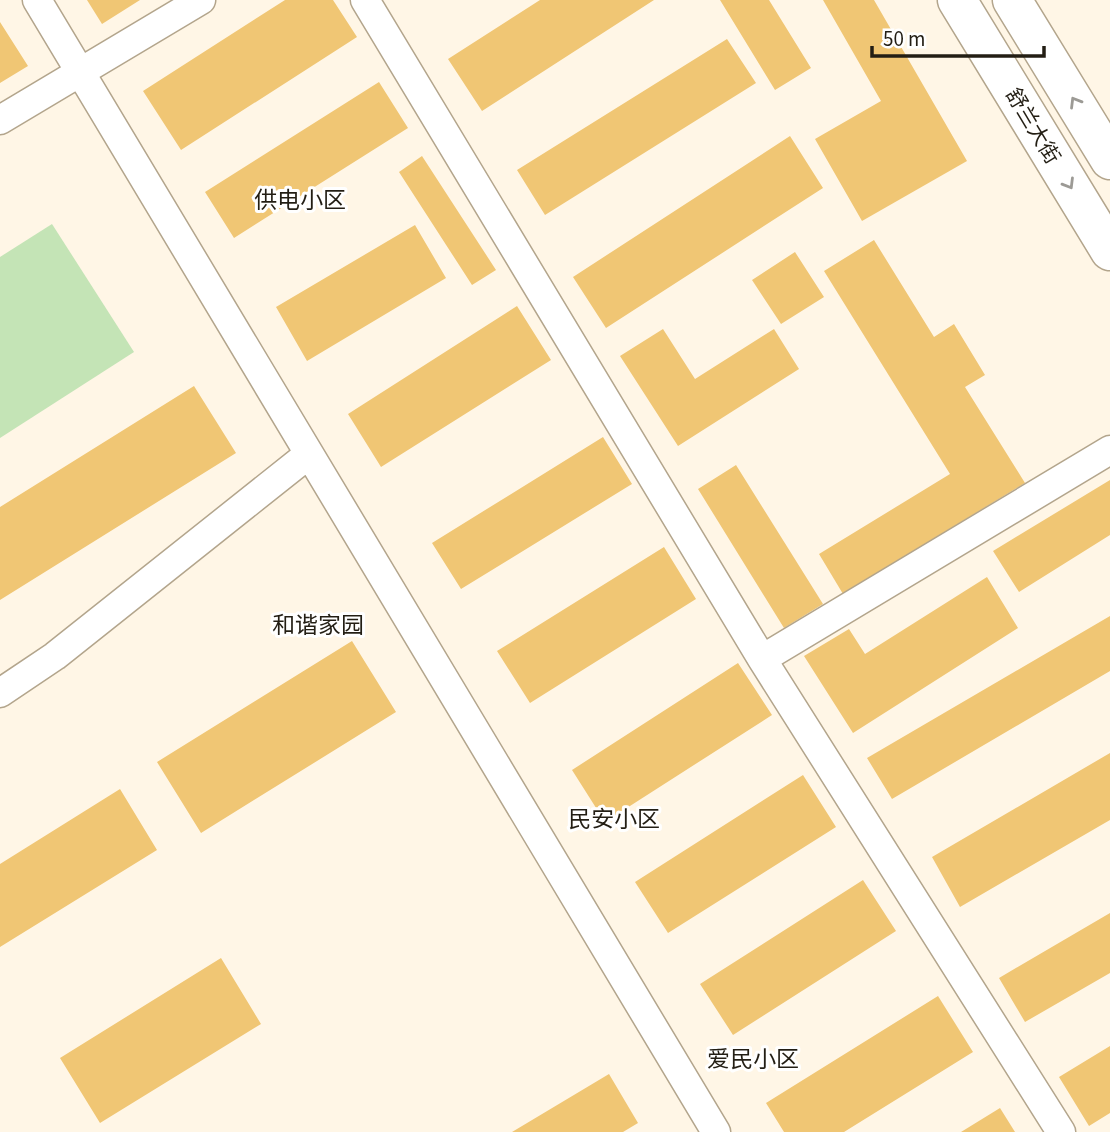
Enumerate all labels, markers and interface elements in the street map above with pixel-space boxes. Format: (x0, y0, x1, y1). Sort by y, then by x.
scale bar (872, 14, 1044, 58)
text: 50 m (883, 24, 925, 54)
street label: 舒兰大街 (999, 82, 1067, 170)
one-way arrow (1070, 96, 1083, 109)
one-way arrow (1060, 176, 1073, 189)
district label: 供电小区 (254, 184, 346, 217)
district label: 和谐家园 (272, 609, 364, 642)
district label: 民安小区 (568, 803, 660, 836)
district label: 爱民小区 (707, 1043, 799, 1076)

